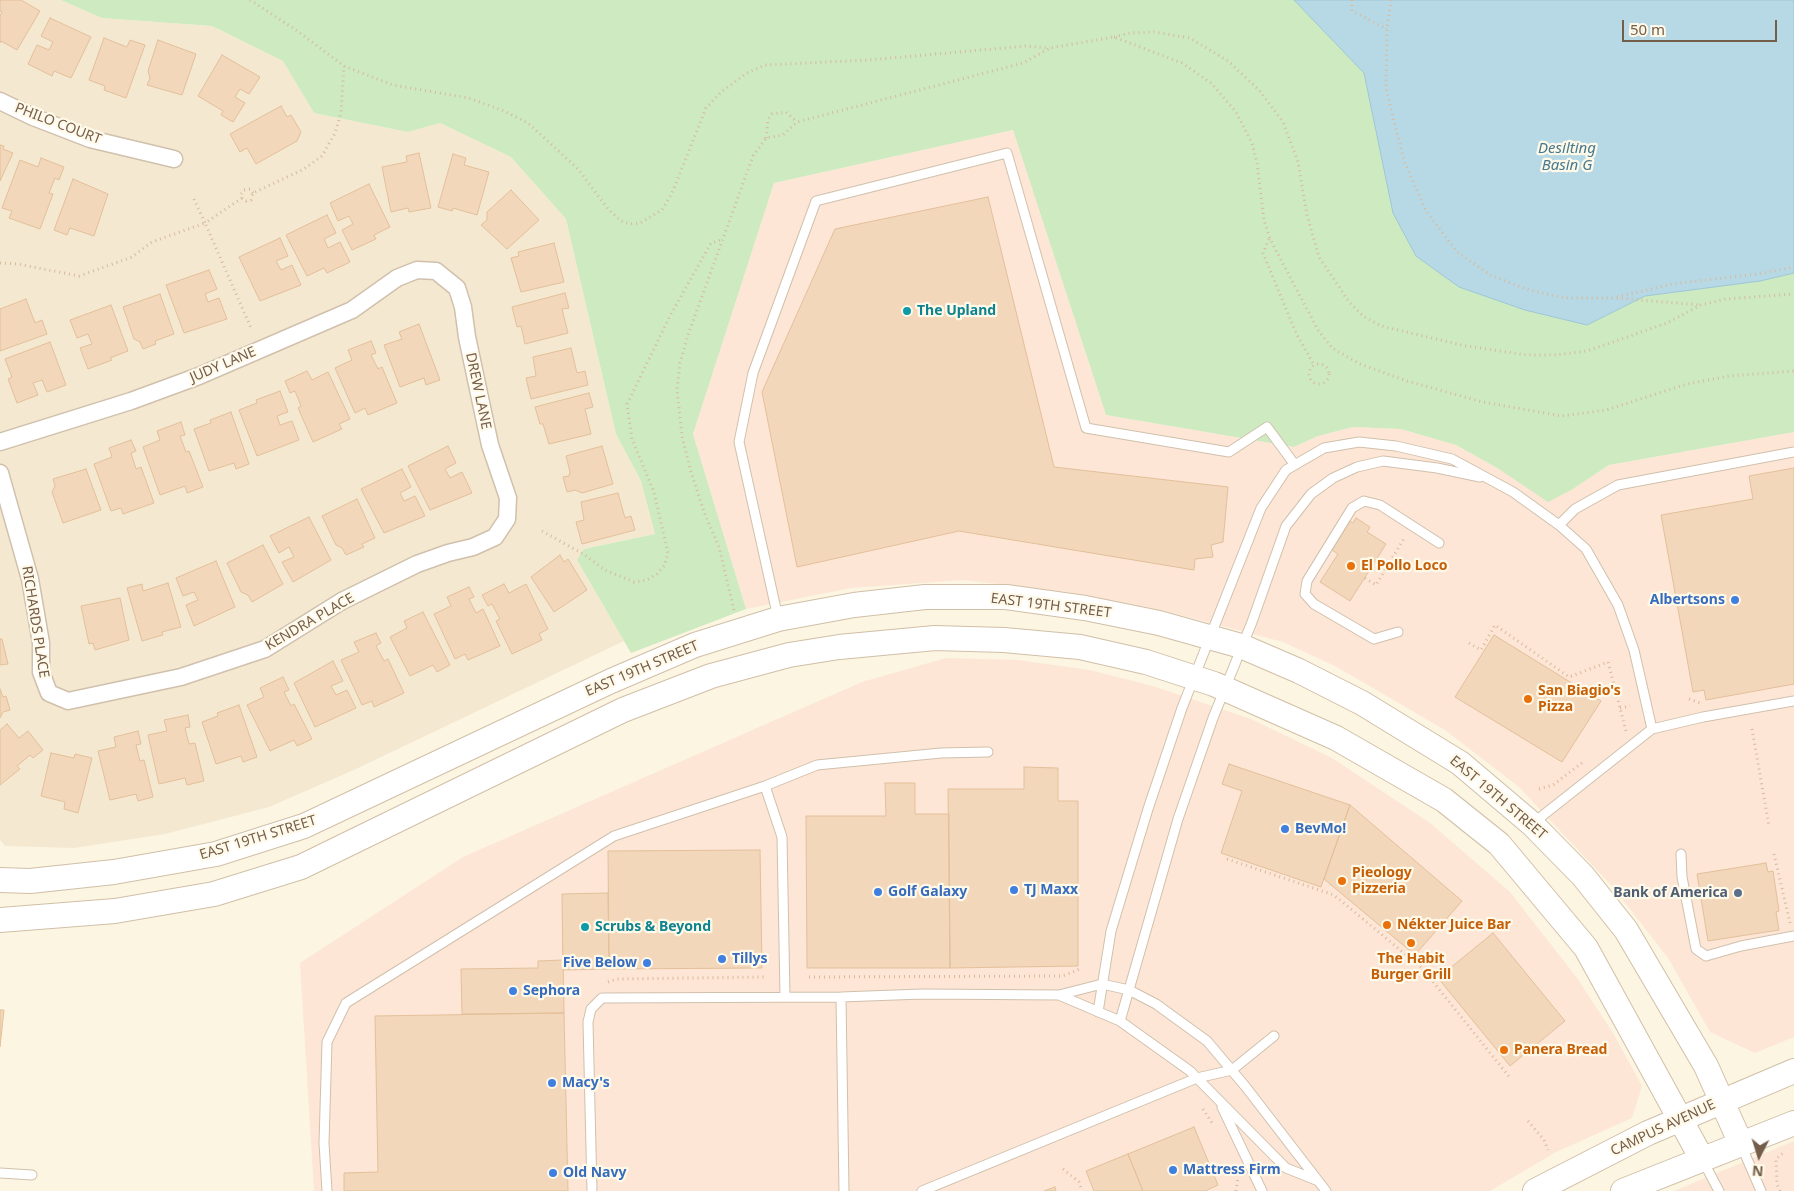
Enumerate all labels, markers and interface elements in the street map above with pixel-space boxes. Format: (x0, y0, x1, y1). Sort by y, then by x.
scale bar (1624, 10, 1779, 42)
text: 50 m (1630, 19, 1665, 39)
street label: PHILO COURT (12, 100, 104, 148)
water label: Desilting Basin G (1538, 140, 1596, 175)
place label: The Upland (917, 303, 996, 319)
marker: The Upland (901, 305, 913, 317)
street label: JUDY LANE (187, 344, 259, 386)
street label: DREW LANE (462, 351, 494, 431)
place label: El Pollo Loco (1361, 558, 1447, 574)
marker: El Pollo Loco (1345, 560, 1357, 572)
street label: RICHARDS PLACE (18, 565, 52, 679)
street label: KENDRA PLACE (263, 590, 357, 654)
street label: EAST 19TH STREET (990, 590, 1112, 622)
place label: Albertsons (1650, 592, 1725, 608)
marker: Albertsons (1729, 594, 1741, 606)
street label: EAST 19TH STREET (583, 638, 701, 700)
place label: San Biagio's Pizza (1538, 683, 1621, 716)
marker: San Biagio's Pizza (1522, 693, 1534, 705)
street label: EAST 19TH STREET (1446, 753, 1550, 843)
street label: EAST 19TH STREET (198, 812, 318, 864)
place label: BevMo! (1295, 821, 1346, 837)
marker: BevMo! (1279, 823, 1291, 835)
place label: Pieology Pizzeria (1352, 865, 1412, 898)
marker: Pieology Pizzeria (1336, 875, 1348, 887)
place label: TJ Maxx (1024, 882, 1078, 898)
place label: Golf Galaxy (888, 884, 967, 900)
marker: TJ Maxx (1008, 884, 1020, 896)
place label: Bank of America (1613, 885, 1728, 901)
marker: Golf Galaxy (872, 886, 884, 898)
marker: Bank of America (1732, 887, 1744, 899)
place label: Nékter Juice Bar (1397, 917, 1511, 933)
place label: Scrubs & Beyond (595, 919, 711, 935)
marker: Nékter Juice Bar (1381, 919, 1393, 931)
marker: Scrubs & Beyond (579, 921, 591, 933)
marker: The Habit Burger Grill (1405, 937, 1417, 949)
place label: Tillys (732, 951, 768, 967)
place label: The Habit Burger Grill (1371, 951, 1451, 984)
marker: Tillys (716, 953, 728, 965)
place label: Five Below (563, 955, 637, 971)
marker: Five Below (641, 957, 653, 969)
place label: Sephora (523, 983, 580, 999)
marker: Sephora (507, 985, 519, 997)
place label: Panera Bread (1514, 1042, 1607, 1058)
marker: Panera Bread (1498, 1044, 1510, 1056)
place label: Macy's (562, 1075, 610, 1091)
marker: Macy's (546, 1077, 558, 1089)
street label: CAMPUS AVENUE (1608, 1096, 1718, 1160)
north arrow (1734, 1131, 1784, 1181)
text: N (1751, 1161, 1764, 1181)
place label: Mattress Firm (1183, 1162, 1281, 1178)
marker: Mattress Firm (1167, 1164, 1179, 1176)
place label: Old Navy (563, 1165, 626, 1181)
marker: Old Navy (547, 1167, 559, 1179)

